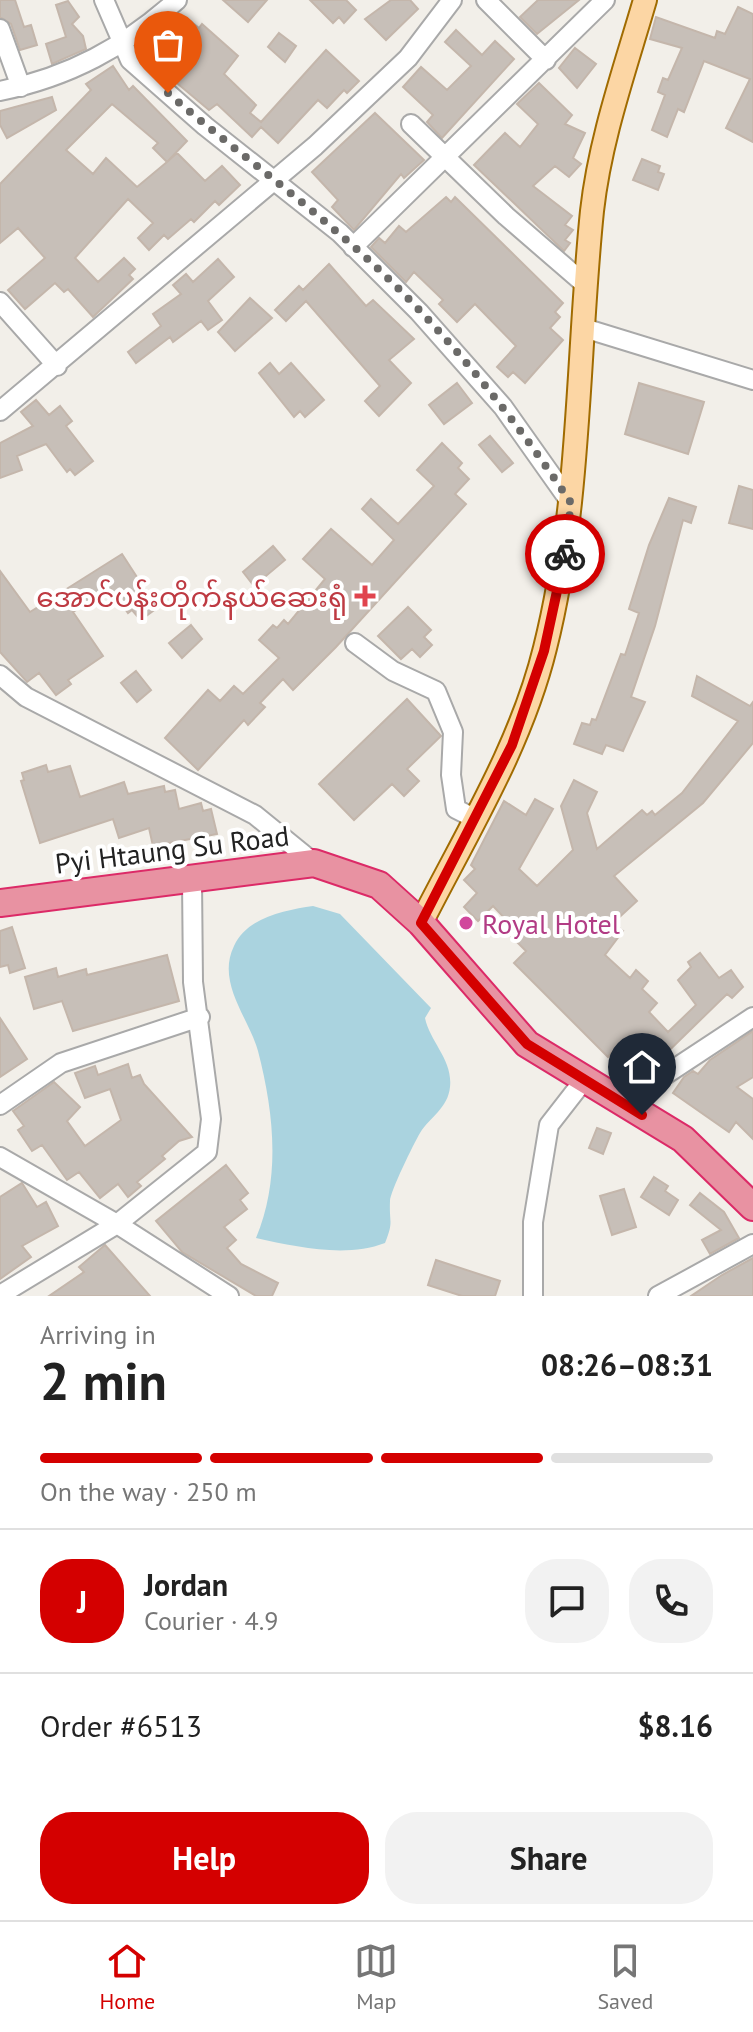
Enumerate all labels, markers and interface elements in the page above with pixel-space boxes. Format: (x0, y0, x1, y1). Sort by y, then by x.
pin (134, 11, 202, 93)
icon: bag (146, 23, 190, 67)
courier (525, 514, 605, 594)
icon: bike (543, 532, 587, 576)
place label: အောင်ပန်းတိုက်နယ်ဆေးရုံ (36, 578, 347, 620)
marker: အောင်ပန်းတိုက်နယ်ဆေးရုံ (354, 585, 376, 607)
street label: Pyi Htaung Su Road (53, 816, 291, 882)
place label: Royal Hotel (482, 905, 620, 942)
marker: Royal Hotel (457, 914, 475, 932)
pin (608, 1033, 676, 1115)
icon: home (620, 1045, 664, 1089)
text: Arriving in (40, 1318, 156, 1351)
text: 08:26–08:31 (541, 1345, 713, 1384)
text: 2 min (40, 1347, 167, 1414)
text: On the way · 250 m (40, 1475, 257, 1508)
button: chat (525, 1559, 609, 1643)
button: phone (629, 1559, 713, 1643)
text: Jordan (144, 1565, 228, 1604)
text: J (77, 1582, 87, 1621)
text: Courier · 4.9 (144, 1604, 278, 1637)
text: Order #6513 (40, 1706, 202, 1745)
text: $8.16 (638, 1706, 713, 1745)
button: Help (40, 1812, 369, 1904)
button: Share (385, 1812, 713, 1904)
tab: Home (100, 1939, 155, 2015)
tab: Map (354, 1939, 398, 2015)
tab: Saved (597, 1939, 653, 2015)

